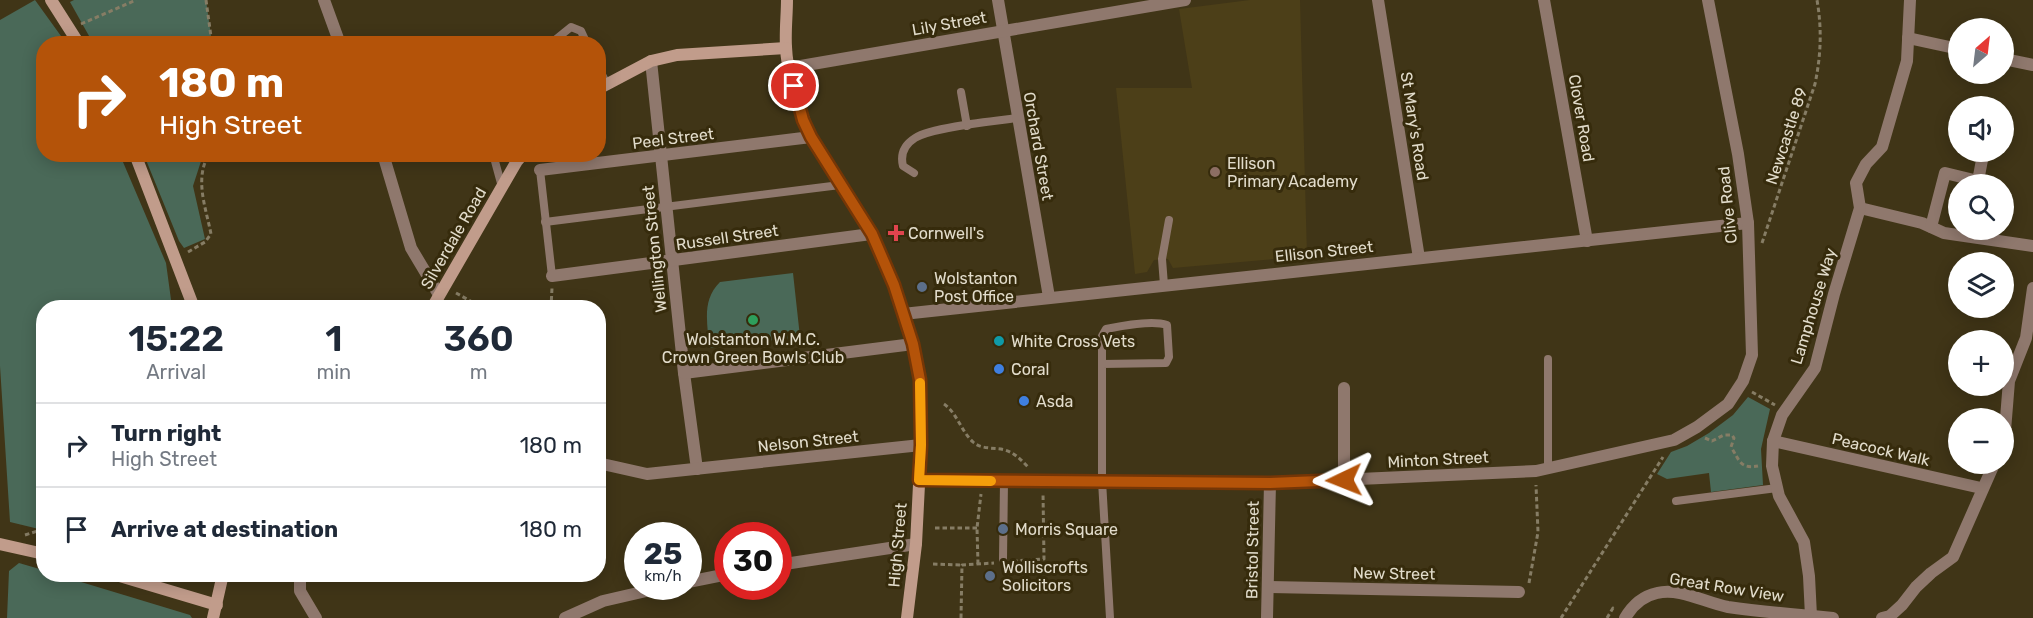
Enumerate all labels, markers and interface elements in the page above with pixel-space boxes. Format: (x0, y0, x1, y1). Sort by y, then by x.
street label: Lily Street (910, 8, 988, 39)
north arrow (1948, 18, 2014, 84)
map controls (1948, 18, 2014, 474)
text: 180 m (159, 58, 284, 108)
icon: right (60, 60, 138, 138)
pin (768, 60, 819, 111)
icon: arrive (777, 69, 810, 102)
street label: St Mary's Road (1397, 70, 1432, 182)
street label: Clover Road (1564, 73, 1599, 163)
street label: Newcastle 89 (1762, 85, 1811, 187)
street label: Orchard Street (1020, 90, 1057, 202)
button: sound (1948, 96, 2014, 162)
text: High Street (159, 109, 302, 141)
street label: Peel Street (631, 124, 715, 153)
place label: Ellison Primary Academy (1227, 154, 1358, 191)
marker: Ellison Primary Academy (1208, 165, 1222, 179)
street label: Clive Road (1714, 165, 1741, 245)
button: search (1948, 174, 2014, 240)
street label: Silverdale Road (417, 184, 490, 292)
street label: Wellington Street (638, 184, 671, 313)
street label: Russell Street (675, 221, 780, 254)
place label: Cornwell's (908, 224, 984, 243)
marker: Cornwell's (889, 226, 903, 240)
street label: Ellison Street (1274, 237, 1374, 266)
street label: Lamphouse Way (1787, 245, 1840, 367)
button: layers (1948, 252, 2014, 318)
place label: Wolstanton Post Office (934, 269, 1018, 306)
marker: Wolstanton Post Office (915, 280, 929, 294)
marker: Wolstanton W.M.C. Crown Green Bowls Club (746, 313, 760, 327)
text: 15:22 (128, 317, 224, 360)
text: 1 (325, 317, 342, 360)
text: 360 (443, 317, 514, 360)
place label: Wolstanton W.M.C. Crown Green Bowls Club (662, 330, 844, 367)
button: + (1948, 330, 2014, 396)
place label: White Cross Vets (1011, 332, 1135, 351)
marker: White Cross Vets (992, 334, 1006, 348)
text: Arrival (146, 360, 206, 384)
text: min (316, 360, 351, 384)
text: m (470, 360, 487, 384)
place label: Coral (1011, 360, 1050, 379)
marker: Coral (992, 362, 1006, 376)
place label: Asda (1036, 392, 1073, 411)
marker: Asda (1017, 394, 1031, 408)
button: − (1948, 408, 2014, 474)
text: Turn right (111, 420, 221, 447)
street label: Nelson Street (757, 427, 859, 456)
icon: right (60, 429, 93, 462)
street label: Peacock Walk (1830, 429, 1932, 470)
text: 180 m (520, 432, 582, 459)
text: High Street (111, 447, 217, 471)
street label: Minton Street (1387, 447, 1489, 472)
position arrow (1312, 448, 1376, 512)
street label: Bristol Street (1242, 501, 1263, 599)
street label: High Street (884, 502, 911, 588)
icon: arrive (60, 513, 93, 546)
text: Arrive at destination (111, 516, 338, 543)
text: 180 m (520, 516, 582, 543)
place label: Morris Square (1015, 520, 1118, 539)
speed limit sign: 30 (714, 522, 792, 600)
marker: Morris Square (996, 522, 1010, 536)
text: 25 (644, 536, 682, 572)
place label: Wolliscrofts Solicitors (1002, 558, 1088, 595)
street label: New Street (1353, 563, 1435, 584)
text: km/h (644, 567, 682, 585)
marker: Wolliscrofts Solicitors (983, 569, 997, 583)
street label: Great Row View (1668, 569, 1786, 606)

